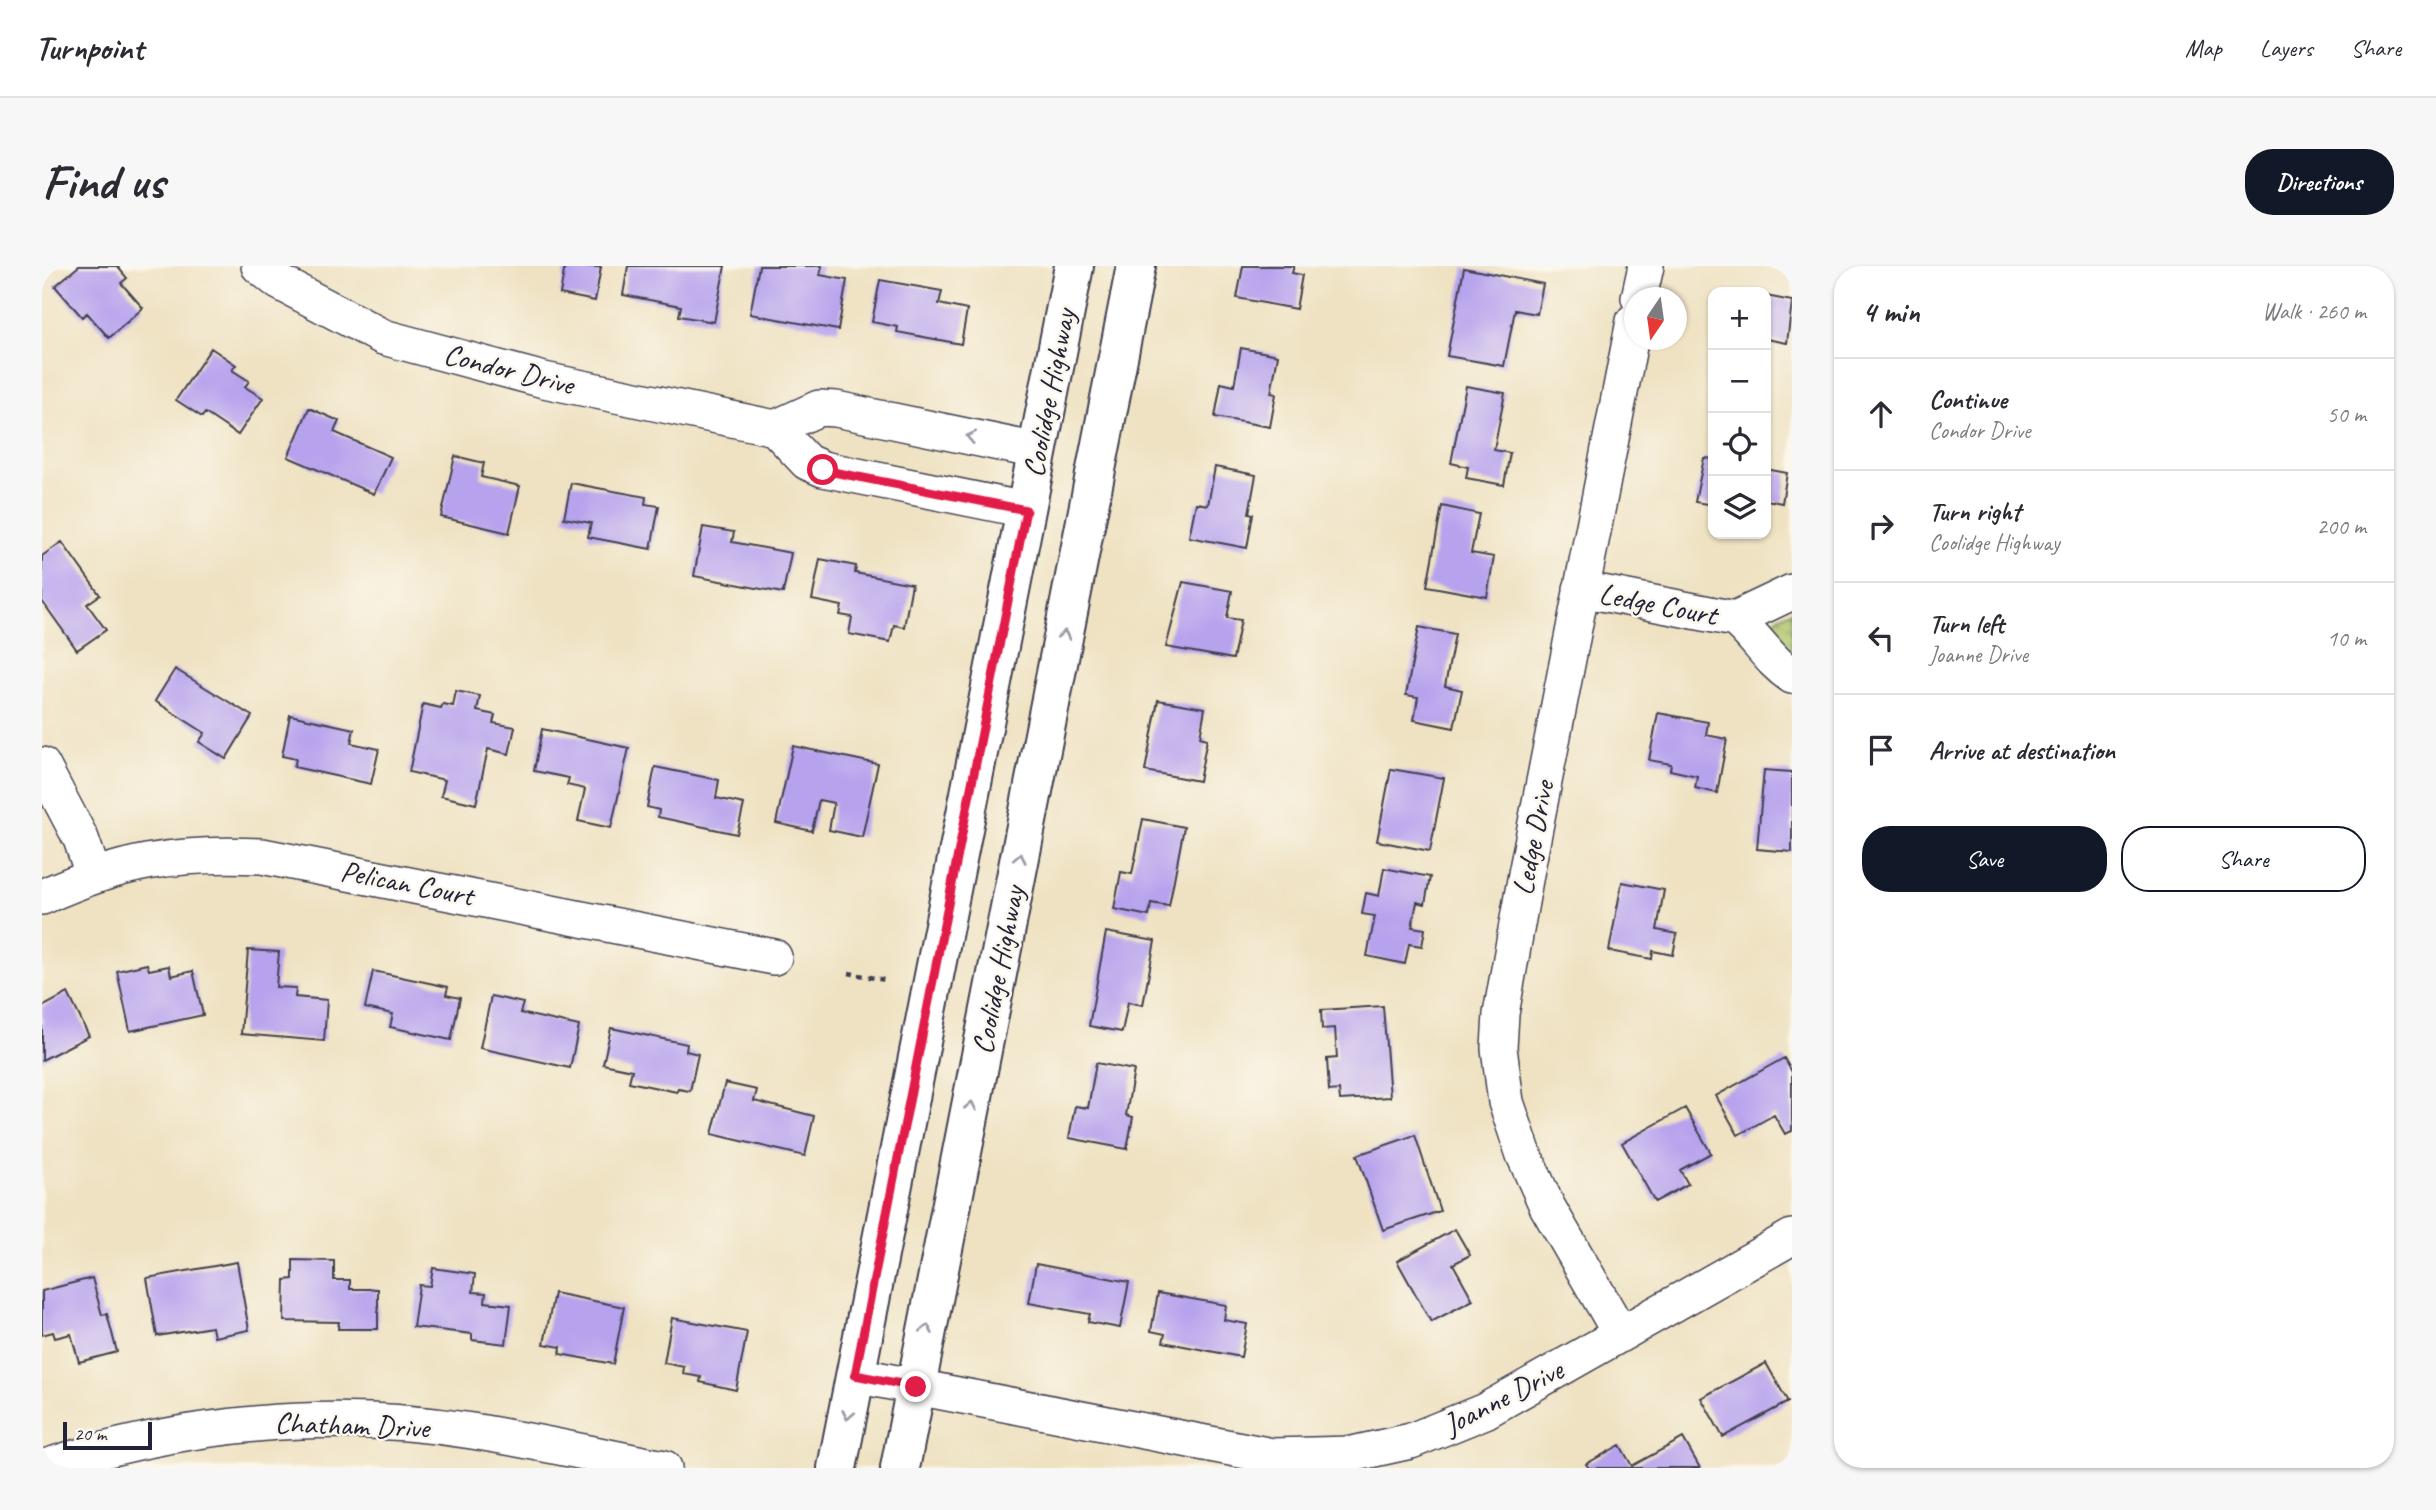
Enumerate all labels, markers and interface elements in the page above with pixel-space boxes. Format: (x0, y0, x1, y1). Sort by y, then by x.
text: Turnpoint (35, 27, 143, 69)
text: Map (2185, 33, 2222, 63)
text: Layers (2260, 33, 2313, 63)
text: Share (2351, 33, 2401, 63)
button: Directions (2245, 149, 2394, 215)
text: Find us (42, 151, 164, 213)
north arrow (1624, 287, 1687, 350)
map controls (1708, 287, 1771, 539)
button: + (1708, 287, 1771, 350)
text: 4 min (1862, 293, 1919, 331)
text: Walk · 260 m (2262, 297, 2366, 326)
street label: Coolidge Highway (1014, 303, 1084, 480)
street label: Condor Drive (440, 335, 580, 404)
button: − (1708, 350, 1771, 413)
text: Continue (1929, 383, 2007, 416)
icon: ahead (1862, 395, 1900, 433)
text: 50 m (2327, 400, 2366, 429)
button: locate (1708, 413, 1771, 476)
text: Condor Drive (1929, 416, 2031, 445)
one-way arrow (965, 431, 977, 446)
route start (807, 454, 838, 485)
button: layers (1708, 476, 1771, 539)
text: Turn right (1929, 495, 2020, 528)
icon: right (1862, 507, 1900, 545)
text: 200 m (2317, 512, 2366, 541)
text: Coolidge Highway (1929, 528, 2060, 557)
street label: Ledge Court (1596, 574, 1723, 635)
text: Turn left (1929, 607, 2004, 640)
icon: left (1862, 619, 1900, 657)
text: 10 m (2327, 624, 2366, 653)
one-way arrow (1055, 629, 1070, 641)
text: Joanne Drive (1929, 640, 2028, 669)
icon: arrive (1862, 731, 1900, 769)
text: Arrive at destination (1929, 734, 2115, 767)
street label: Ledge Drive (1503, 776, 1563, 898)
button: Save (1862, 826, 2107, 892)
button: Share (2121, 826, 2366, 892)
street label: Pelican Court (337, 852, 480, 915)
one-way arrow (1011, 852, 1026, 864)
street label: Coolidge Highway (963, 880, 1033, 1057)
one-way arrow (963, 1100, 978, 1112)
one-way arrow (919, 1323, 934, 1335)
street label: Joanne Drive (1435, 1350, 1571, 1444)
route end (900, 1371, 931, 1402)
street label: Chatham Drive (274, 1403, 432, 1447)
one-way arrow (841, 1409, 856, 1421)
scale bar (63, 1419, 152, 1451)
text: 20 m (74, 1422, 106, 1446)

